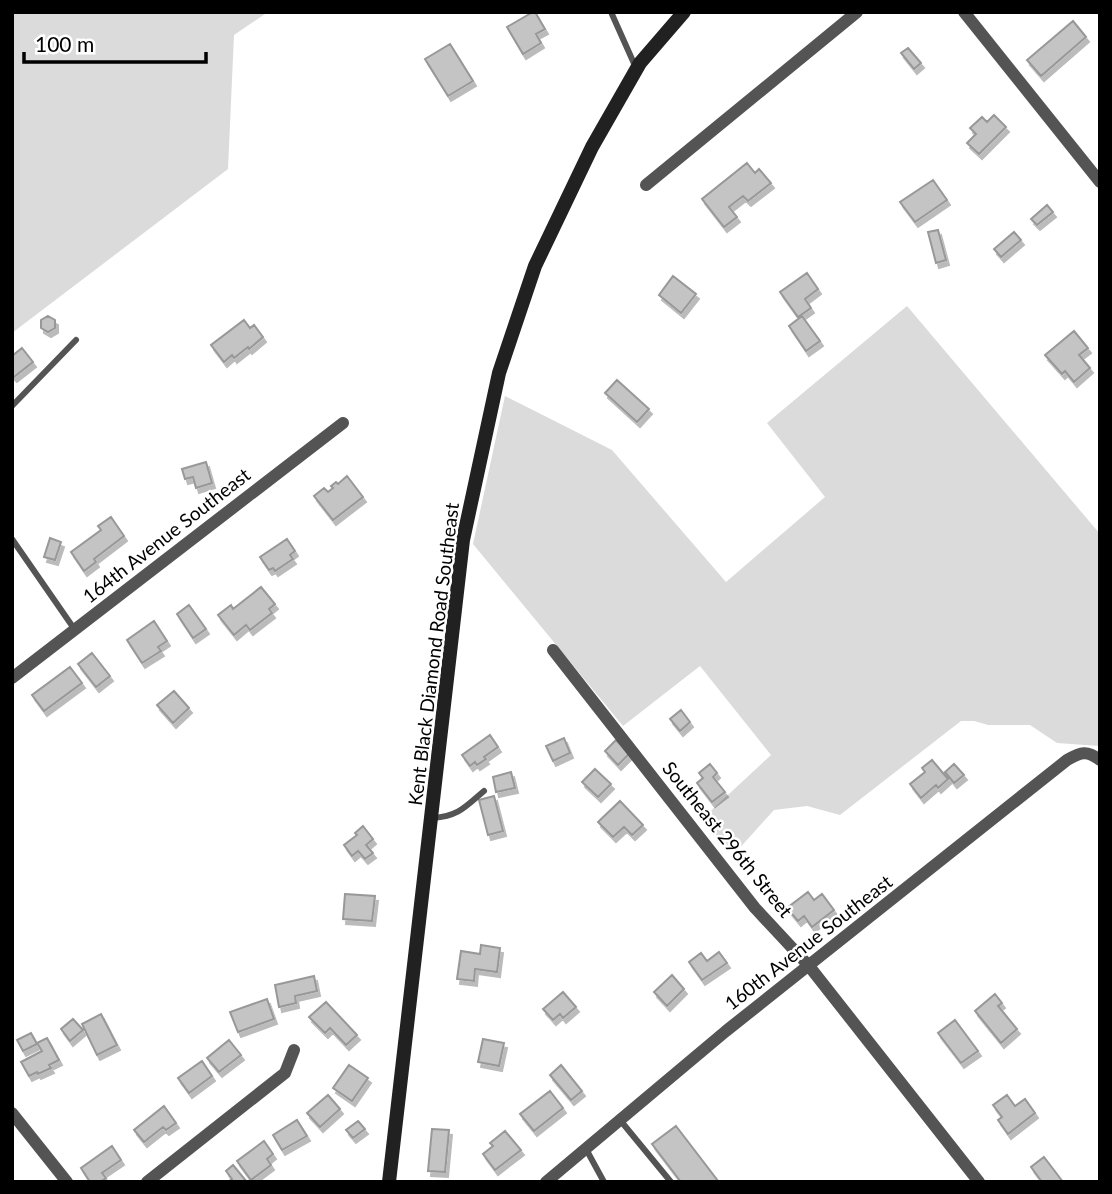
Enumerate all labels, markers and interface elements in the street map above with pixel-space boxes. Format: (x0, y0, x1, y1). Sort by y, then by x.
scale bar (24, 21, 206, 65)
text: 100 m (35, 31, 94, 56)
street label: 164th Avenue Southeast (78, 462, 254, 607)
street label: Kent Black Diamond Road Southeast (403, 501, 463, 807)
street label: Southeast 296th Street (658, 756, 798, 922)
street label: 160th Avenue Southeast (720, 869, 896, 1014)

